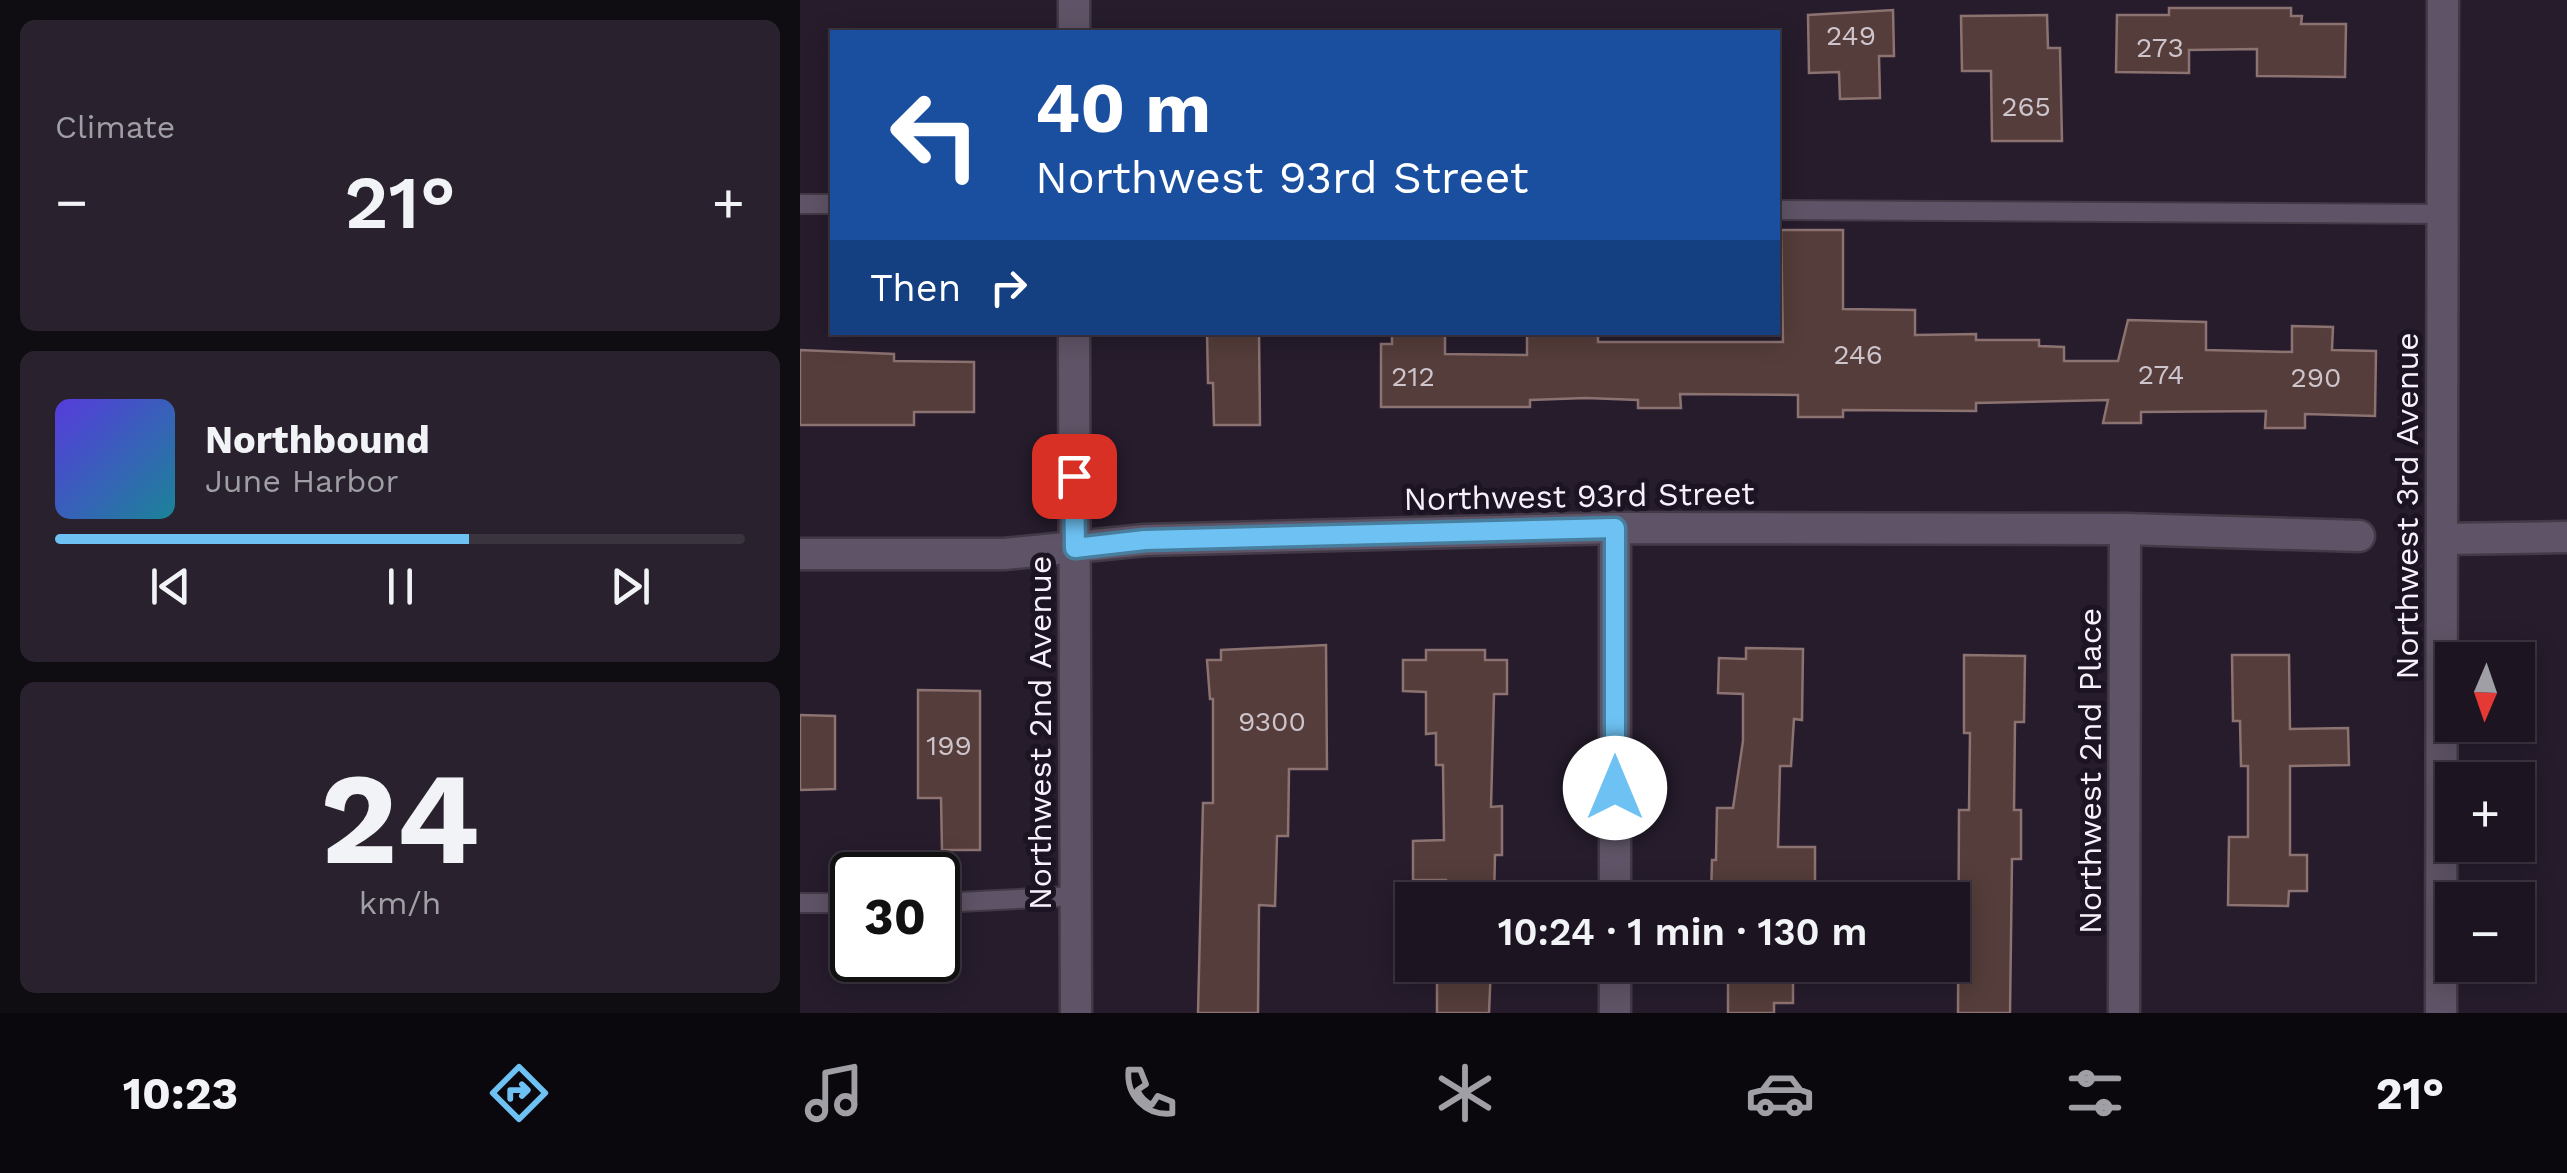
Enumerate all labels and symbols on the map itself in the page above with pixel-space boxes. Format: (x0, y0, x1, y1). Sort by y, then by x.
house number: 249 (1826, 19, 1876, 52)
house number: 273 (2136, 31, 2184, 64)
house number: 265 (2001, 90, 2051, 123)
street label: Northwest 3rd Avenue (2388, 332, 2426, 680)
house number: 246 (1833, 338, 1883, 371)
house number: 274 (2138, 358, 2184, 391)
house number: 212 (1391, 360, 1435, 393)
house number: 290 (2290, 361, 2342, 394)
pin (1032, 434, 1117, 519)
street label: Northwest 93rd Street (1403, 474, 1755, 518)
street label: Northwest 2nd Avenue (1021, 556, 1059, 910)
street label: Northwest 2nd Place (2071, 608, 2109, 934)
north arrow (2435, 642, 2535, 742)
house number: 9300 (1238, 705, 1306, 738)
house number: 199 (926, 729, 972, 762)
position arrow (1563, 736, 1667, 840)
speed limit sign: 30 (830, 852, 960, 982)

